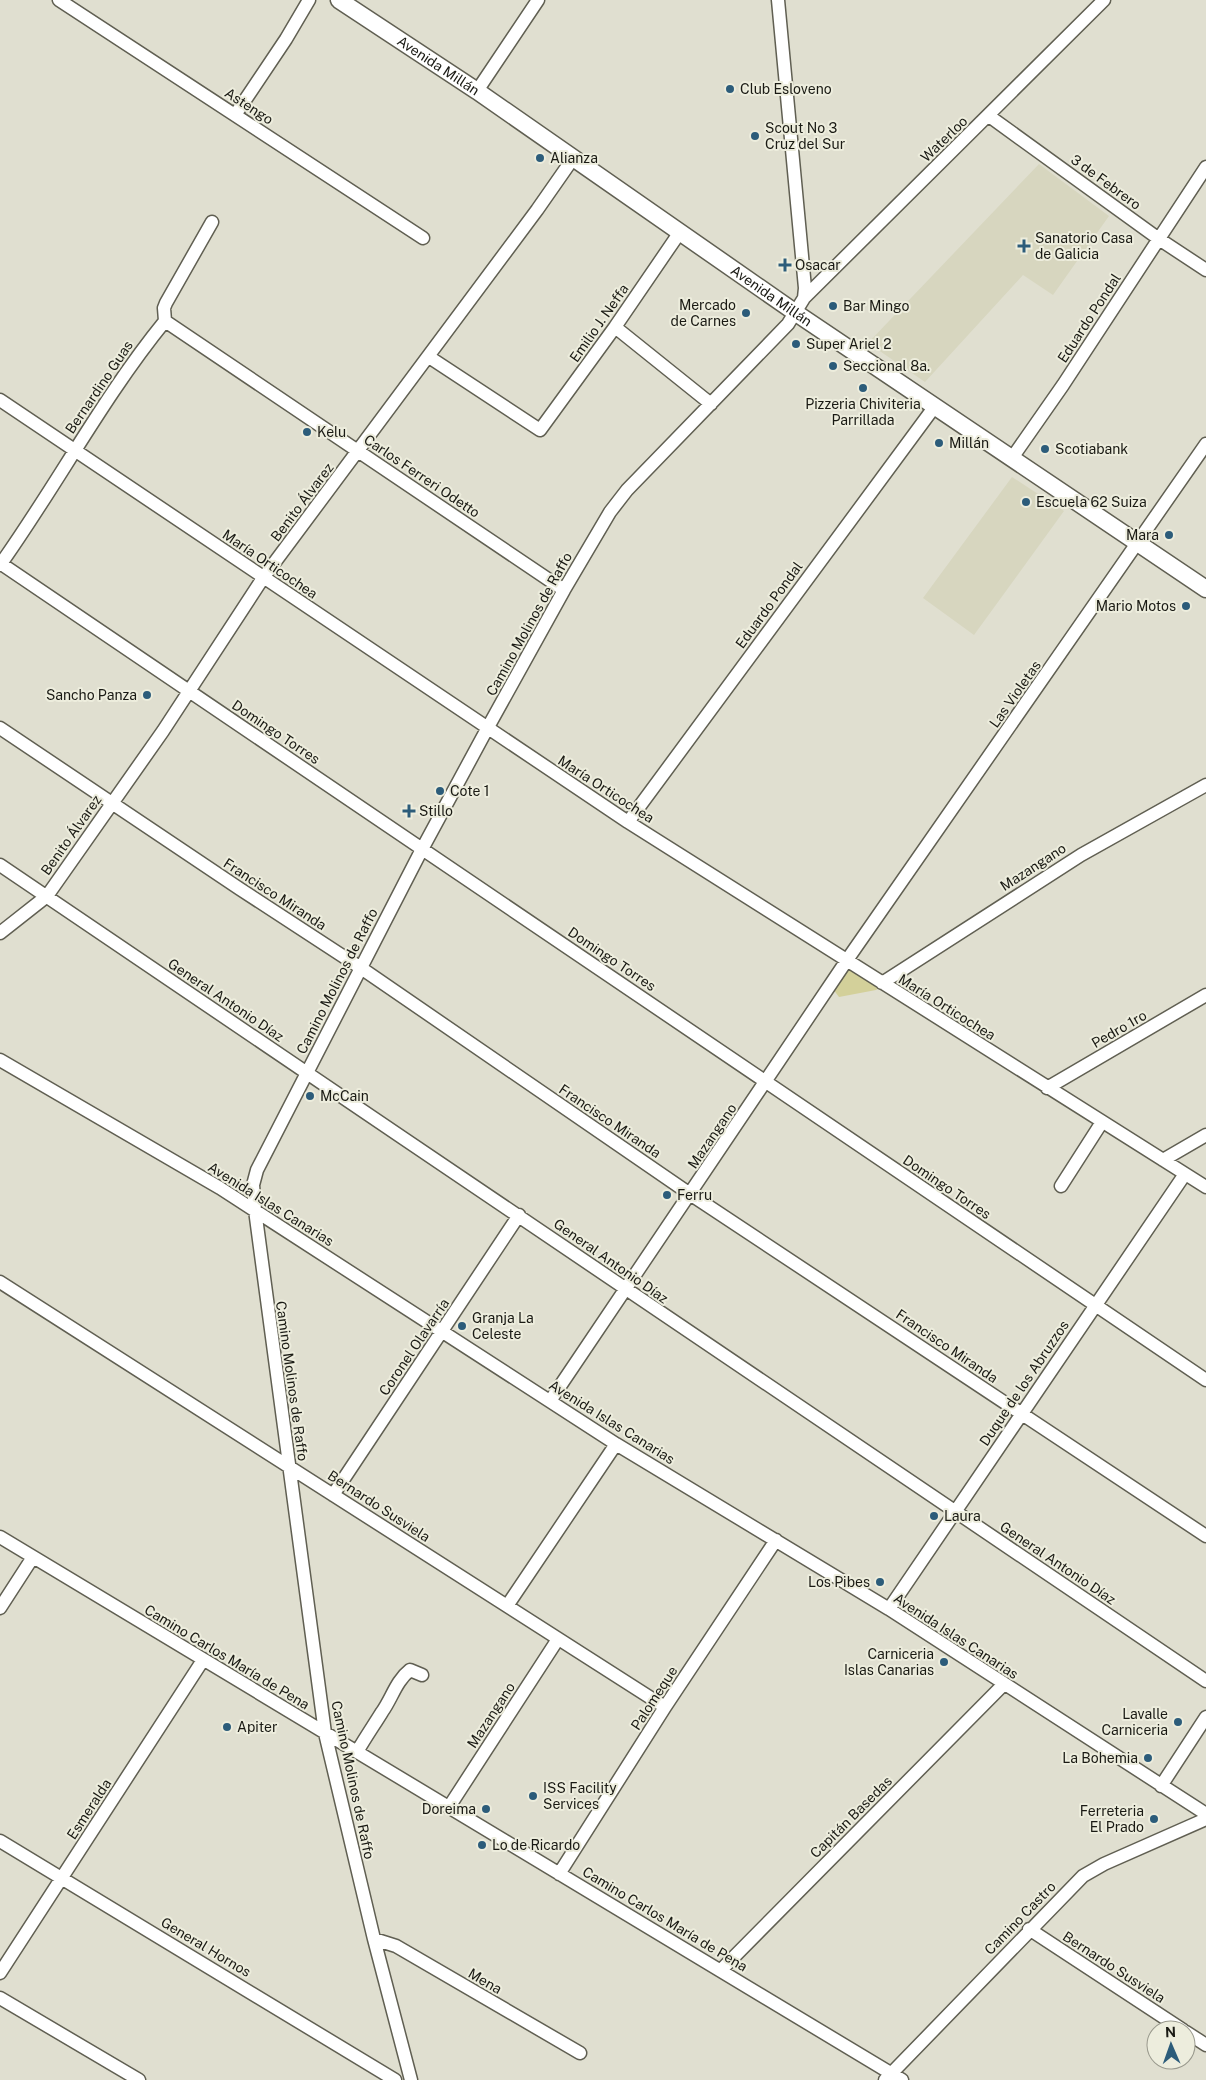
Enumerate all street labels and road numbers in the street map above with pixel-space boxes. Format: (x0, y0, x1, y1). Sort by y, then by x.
street label: Avenida Millán (394, 33, 482, 98)
street label: Astengo (222, 84, 276, 128)
street label: Waterloo (917, 113, 971, 165)
street label: 3 de Febrero (1068, 151, 1144, 213)
street label: Avenida Millán (728, 262, 815, 329)
street label: Eduardo Pondal (1054, 271, 1124, 365)
street label: Emilio J. Neffa (566, 281, 632, 365)
street label: Bernardino Guas (62, 338, 136, 436)
street label: Carlos Ferreri Odetto (361, 431, 483, 521)
street label: Benito Álvarez (267, 459, 337, 544)
street label: María Orticochea (219, 526, 321, 602)
street label: Camino Molinos de Raffo (483, 549, 575, 698)
street label: Eduardo Pondal (732, 559, 806, 651)
street label: Las Violetas (986, 657, 1044, 731)
street label: Domingo Torres (229, 697, 323, 767)
street label: María Orticochea (555, 752, 657, 826)
street label: Benito Álvarez (37, 791, 105, 878)
street label: Mazangano (997, 840, 1069, 894)
street label: Francisco Miranda (221, 855, 329, 933)
street label: Camino Molinos de Raffo (293, 905, 381, 1057)
street label: Domingo Torres (565, 924, 659, 994)
street label: General Antonio Díaz (165, 955, 287, 1045)
street label: María Orticochea (896, 971, 998, 1043)
street label: Pedro 1ro (1089, 1007, 1149, 1051)
street label: Francisco Miranda (556, 1081, 664, 1161)
street label: Mazangano (684, 1100, 740, 1172)
street label: Domingo Torres (900, 1152, 994, 1222)
street label: Avenida Islas Canarias (205, 1159, 337, 1249)
street label: General Antonio Díaz (551, 1215, 672, 1307)
street label: Coronel Olavarría (376, 1296, 452, 1398)
street label: Camino Molinos de Raffo (273, 1300, 311, 1462)
street label: Francisco Miranda (893, 1306, 1001, 1386)
street label: Duque de los Abruzzos (976, 1317, 1072, 1449)
street label: Avenida Islas Canarias (546, 1377, 678, 1467)
street label: Bernardo Susviela (325, 1467, 433, 1545)
street label: General Antonio Díaz (997, 1518, 1119, 1608)
street label: Avenida Islas Canarias (891, 1590, 1021, 1682)
street label: Camino Carlos María de Pena (142, 1601, 312, 1713)
street label: Palomeque (627, 1663, 681, 1733)
street label: Mazangano (464, 1679, 518, 1751)
street label: Camino Molinos de Raffo (328, 1699, 378, 1861)
street label: Capitán Basedas (807, 1773, 895, 1861)
street label: Esmeralda (64, 1776, 114, 1842)
street label: Camino Carlos María de Pena (580, 1863, 750, 1975)
street label: Camino Castro (981, 1878, 1059, 1958)
street label: General Hornos (158, 1914, 254, 1980)
street label: Bernardo Susviela (1060, 1928, 1168, 2006)
street label: Mena (465, 1965, 505, 1997)

